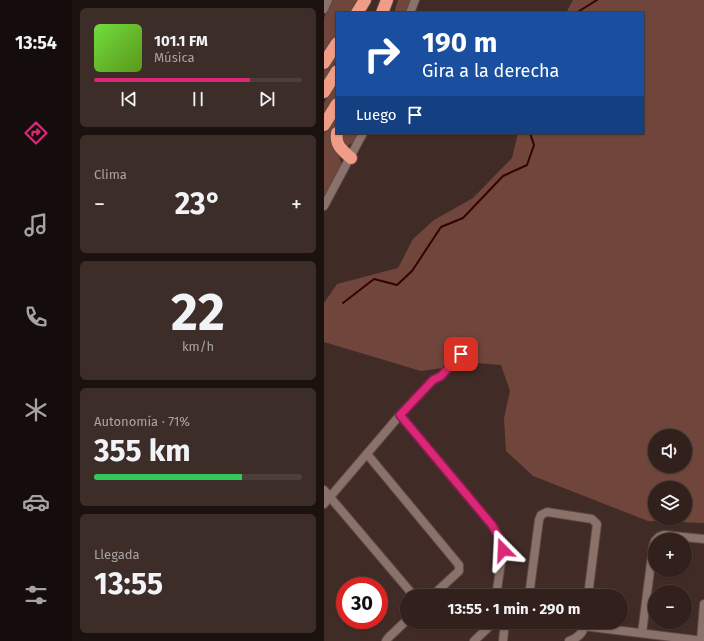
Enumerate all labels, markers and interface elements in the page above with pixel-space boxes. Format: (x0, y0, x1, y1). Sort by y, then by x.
text: 190 m (422, 26, 497, 59)
icon: right (356, 28, 408, 80)
text: 13:54 (15, 32, 57, 54)
text: 101.1 FM (154, 32, 208, 50)
text: Música (154, 50, 195, 65)
text: Gira a la derecha (422, 60, 559, 82)
icon: previous (118, 88, 140, 110)
icon: pause (187, 88, 209, 110)
icon: next (256, 88, 278, 110)
icon: arrive (404, 104, 426, 126)
text: Luego (356, 106, 396, 124)
icon: directions (22, 119, 50, 147)
text: Clima (94, 167, 127, 182)
text: 23° (175, 186, 221, 222)
text: − (94, 191, 105, 218)
text: + (291, 191, 302, 218)
icon: music (22, 211, 50, 239)
text: 22 (171, 281, 225, 344)
icon: phone (22, 303, 50, 331)
pin (444, 337, 478, 371)
text: km/h (182, 339, 214, 354)
icon: arrive (450, 343, 472, 365)
icon: climate (22, 396, 50, 424)
text: Autonomía · 71% (94, 414, 190, 429)
map controls (648, 429, 692, 629)
button: sound (648, 429, 692, 473)
text: 355 km (94, 433, 191, 469)
button: layers (648, 481, 692, 525)
icon: car (22, 488, 50, 516)
position arrow (482, 529, 524, 571)
button: + (648, 533, 692, 577)
text: Llegada (94, 547, 140, 562)
text: 13:55 (94, 566, 163, 602)
speed limit sign: 30 (336, 577, 388, 629)
icon: filters (22, 581, 50, 609)
button: − (648, 585, 692, 629)
text: 13:55 · 1 min · 290 m (448, 600, 581, 618)

